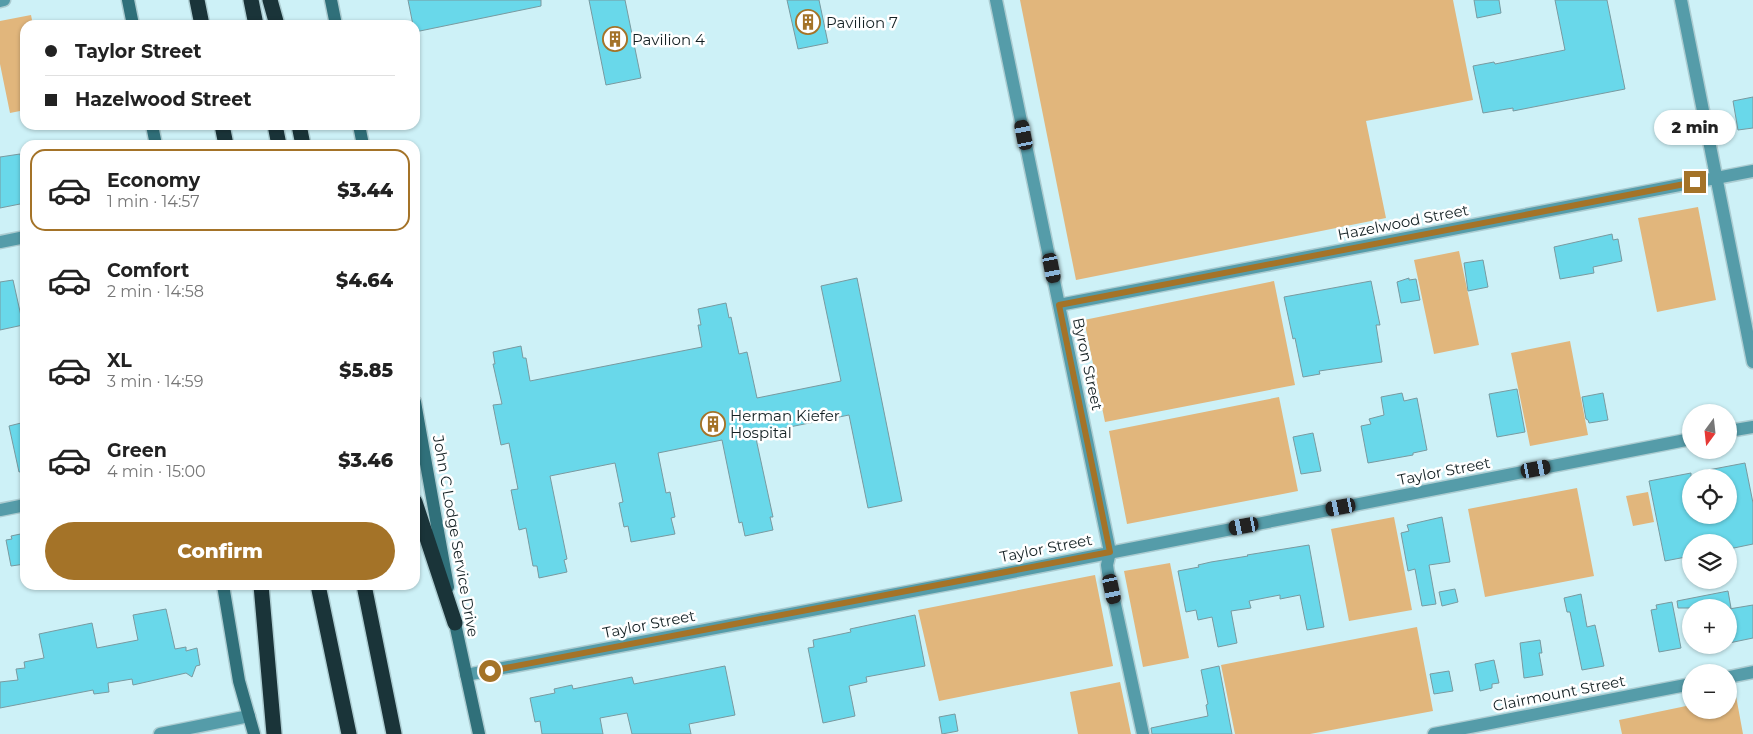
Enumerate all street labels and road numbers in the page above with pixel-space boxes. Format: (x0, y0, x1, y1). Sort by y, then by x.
street label: Hazelwood Street (1336, 200, 1470, 244)
street label: Byron Street (1069, 316, 1107, 412)
street label: John C Lodge Service Drive (429, 433, 483, 638)
street label: Taylor Street (1396, 453, 1492, 489)
street label: Taylor Street (998, 530, 1094, 566)
street label: Taylor Street (601, 606, 697, 642)
street label: Clairmount Street (1491, 671, 1627, 715)

